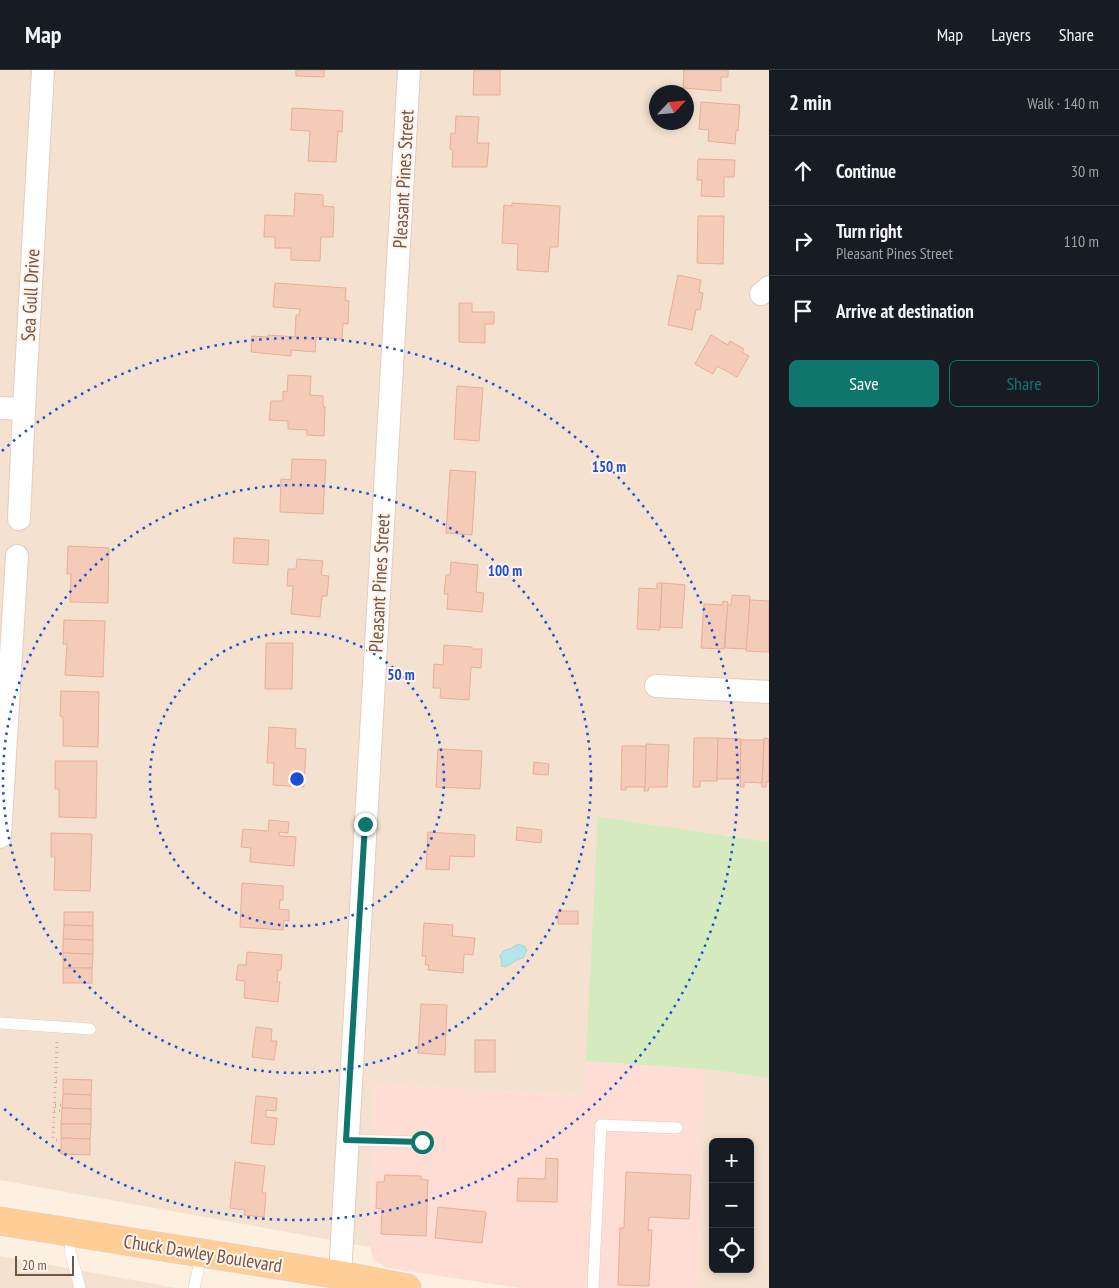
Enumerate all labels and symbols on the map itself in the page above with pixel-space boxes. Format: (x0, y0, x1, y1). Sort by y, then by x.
north arrow (649, 85, 694, 130)
street label: Pleasant Pines Street (387, 108, 419, 249)
street label: Sea Gull Drive (16, 248, 44, 342)
text: 150 m (592, 457, 626, 476)
street label: Pleasant Pines Street (363, 512, 395, 653)
text: 100 m (488, 561, 522, 580)
text: 50 m (387, 665, 415, 684)
centre of rings (288, 770, 306, 788)
route end (354, 813, 377, 836)
route start (411, 1131, 434, 1154)
street label: Chuck Dawley Boulevard (122, 1229, 284, 1277)
scale bar (15, 1253, 74, 1276)

